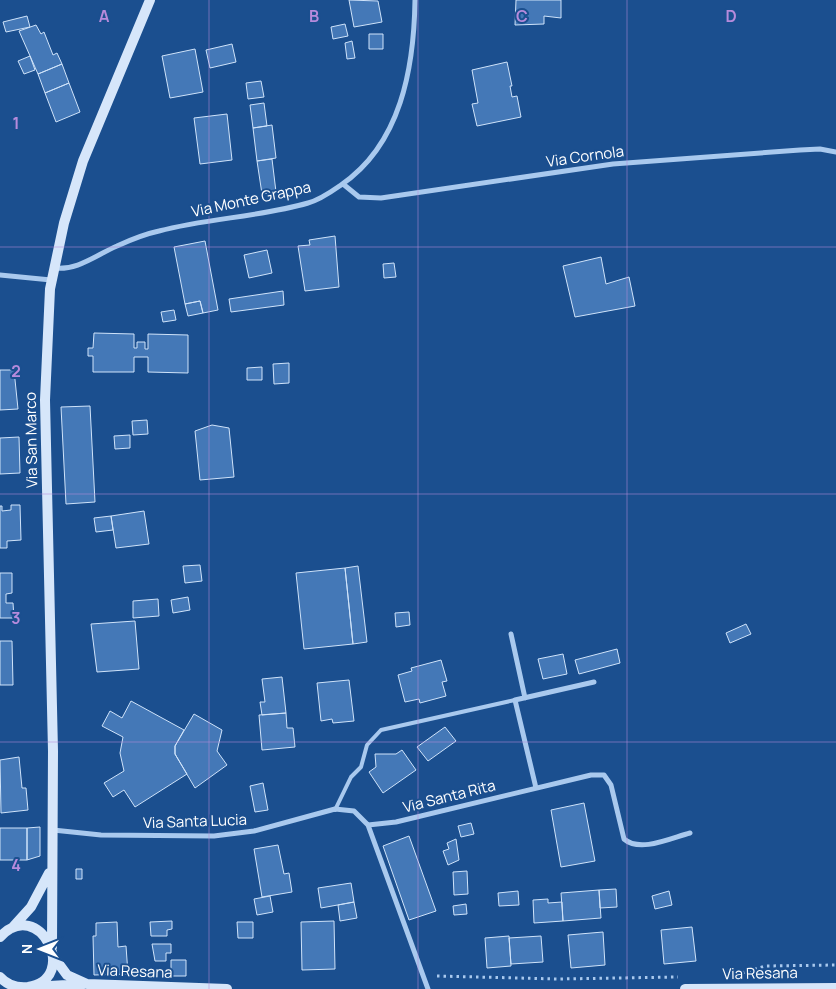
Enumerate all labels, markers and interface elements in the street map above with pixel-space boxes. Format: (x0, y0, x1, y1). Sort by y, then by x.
text: A (99, 5, 110, 27)
text: B (309, 5, 319, 27)
text: C (516, 5, 528, 27)
text: D (725, 5, 737, 27)
text: 1 (12, 112, 20, 134)
street label: Via Cornola (545, 140, 625, 172)
street label: Via Monte Grappa (189, 176, 313, 222)
text: 2 (11, 360, 21, 382)
street label: Via San Marco (20, 392, 42, 488)
text: 3 (11, 607, 21, 629)
street label: Via Santa Rita (401, 774, 497, 818)
street label: Via Santa Lucia (143, 809, 247, 833)
text: 4 (11, 854, 21, 876)
north arrow (15, 924, 65, 974)
text: N (17, 944, 36, 954)
street label: Via Resana (97, 959, 173, 983)
street label: Via Resana (722, 962, 798, 984)

